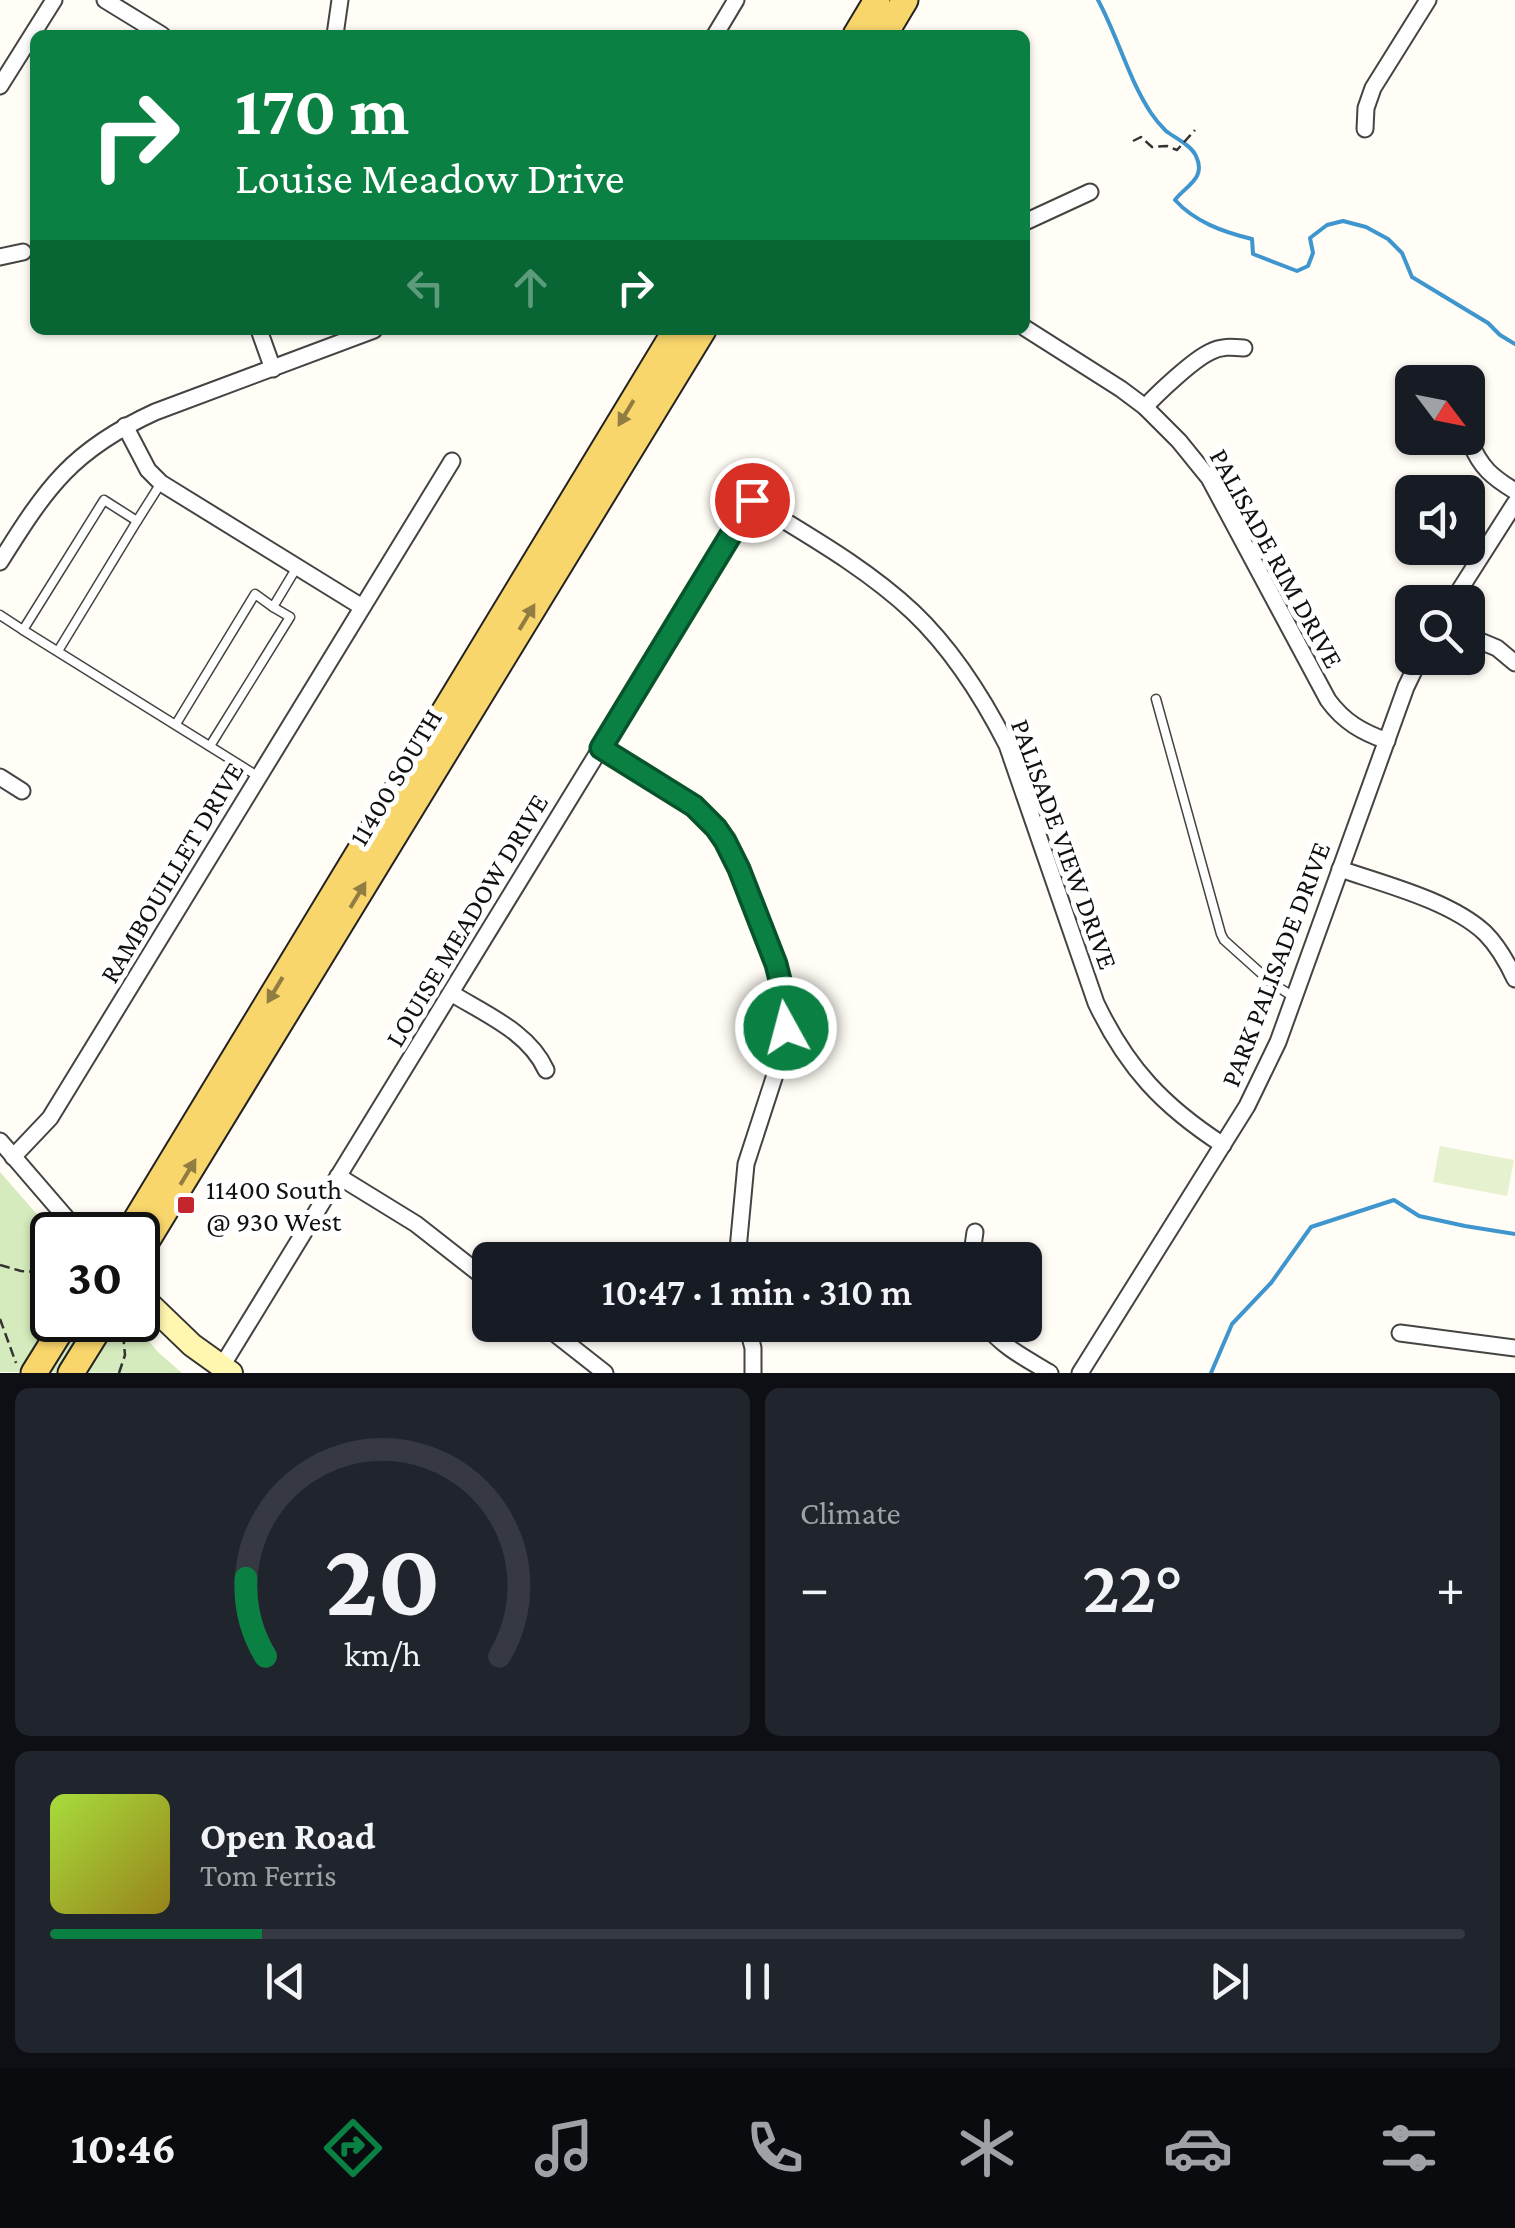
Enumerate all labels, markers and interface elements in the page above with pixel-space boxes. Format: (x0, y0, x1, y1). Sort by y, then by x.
icon: right (70, 70, 200, 200)
text: 170 m (235, 71, 409, 149)
text: Louise Meadow Drive (235, 153, 625, 203)
icon: left (398, 260, 453, 315)
icon: ahead (503, 260, 558, 315)
icon: right (608, 260, 663, 315)
north arrow (1395, 365, 1485, 455)
map controls (1395, 365, 1485, 675)
one-way arrow (617, 399, 635, 427)
street label: PALISADE RIM DRIVE (1203, 443, 1350, 673)
pin (710, 458, 795, 543)
icon: arrive (725, 473, 780, 528)
button: sound (1395, 475, 1485, 565)
button: search (1395, 585, 1485, 675)
one-way arrow (518, 604, 536, 631)
street label: 11400 SOUTH (343, 704, 448, 851)
street label: PALISADE VIEW DRIVE (1005, 715, 1124, 973)
street label: RAMBOUILLET DRIVE (93, 756, 250, 988)
street label: LOUISE MEADOW DRIVE (379, 788, 554, 1052)
street label: PARK PALISADE DRIVE (1215, 838, 1336, 1091)
one-way arrow (349, 881, 366, 909)
one-way arrow (267, 976, 284, 1004)
position arrow (734, 976, 838, 1080)
one-way arrow (179, 1158, 196, 1186)
place label: 11400 South @ 930 West (206, 1174, 342, 1237)
marker: 11400 South @ 930 West (175, 1194, 197, 1216)
speed limit sign: 30 (30, 1212, 160, 1342)
text: 10:47 · 1 min · 310 m (602, 1271, 912, 1313)
text: Climate (800, 1495, 901, 1531)
text: 20 (324, 1521, 441, 1636)
text: 22° (1082, 1545, 1183, 1628)
text: − (800, 1557, 829, 1618)
text: + (1436, 1557, 1465, 1618)
text: km/h (344, 1634, 421, 1674)
text: Open Road (200, 1815, 376, 1857)
text: Tom Ferris (200, 1857, 337, 1893)
icon: previous (258, 1954, 313, 2009)
icon: pause (730, 1954, 785, 2009)
icon: next (1202, 1954, 1257, 2009)
icon: directions (318, 2113, 388, 2183)
icon: music (529, 2113, 599, 2183)
icon: phone (740, 2113, 810, 2183)
icon: climate (952, 2113, 1022, 2183)
icon: car (1163, 2113, 1233, 2183)
icon: filters (1374, 2113, 1444, 2183)
text: 10:46 (71, 2123, 176, 2173)

